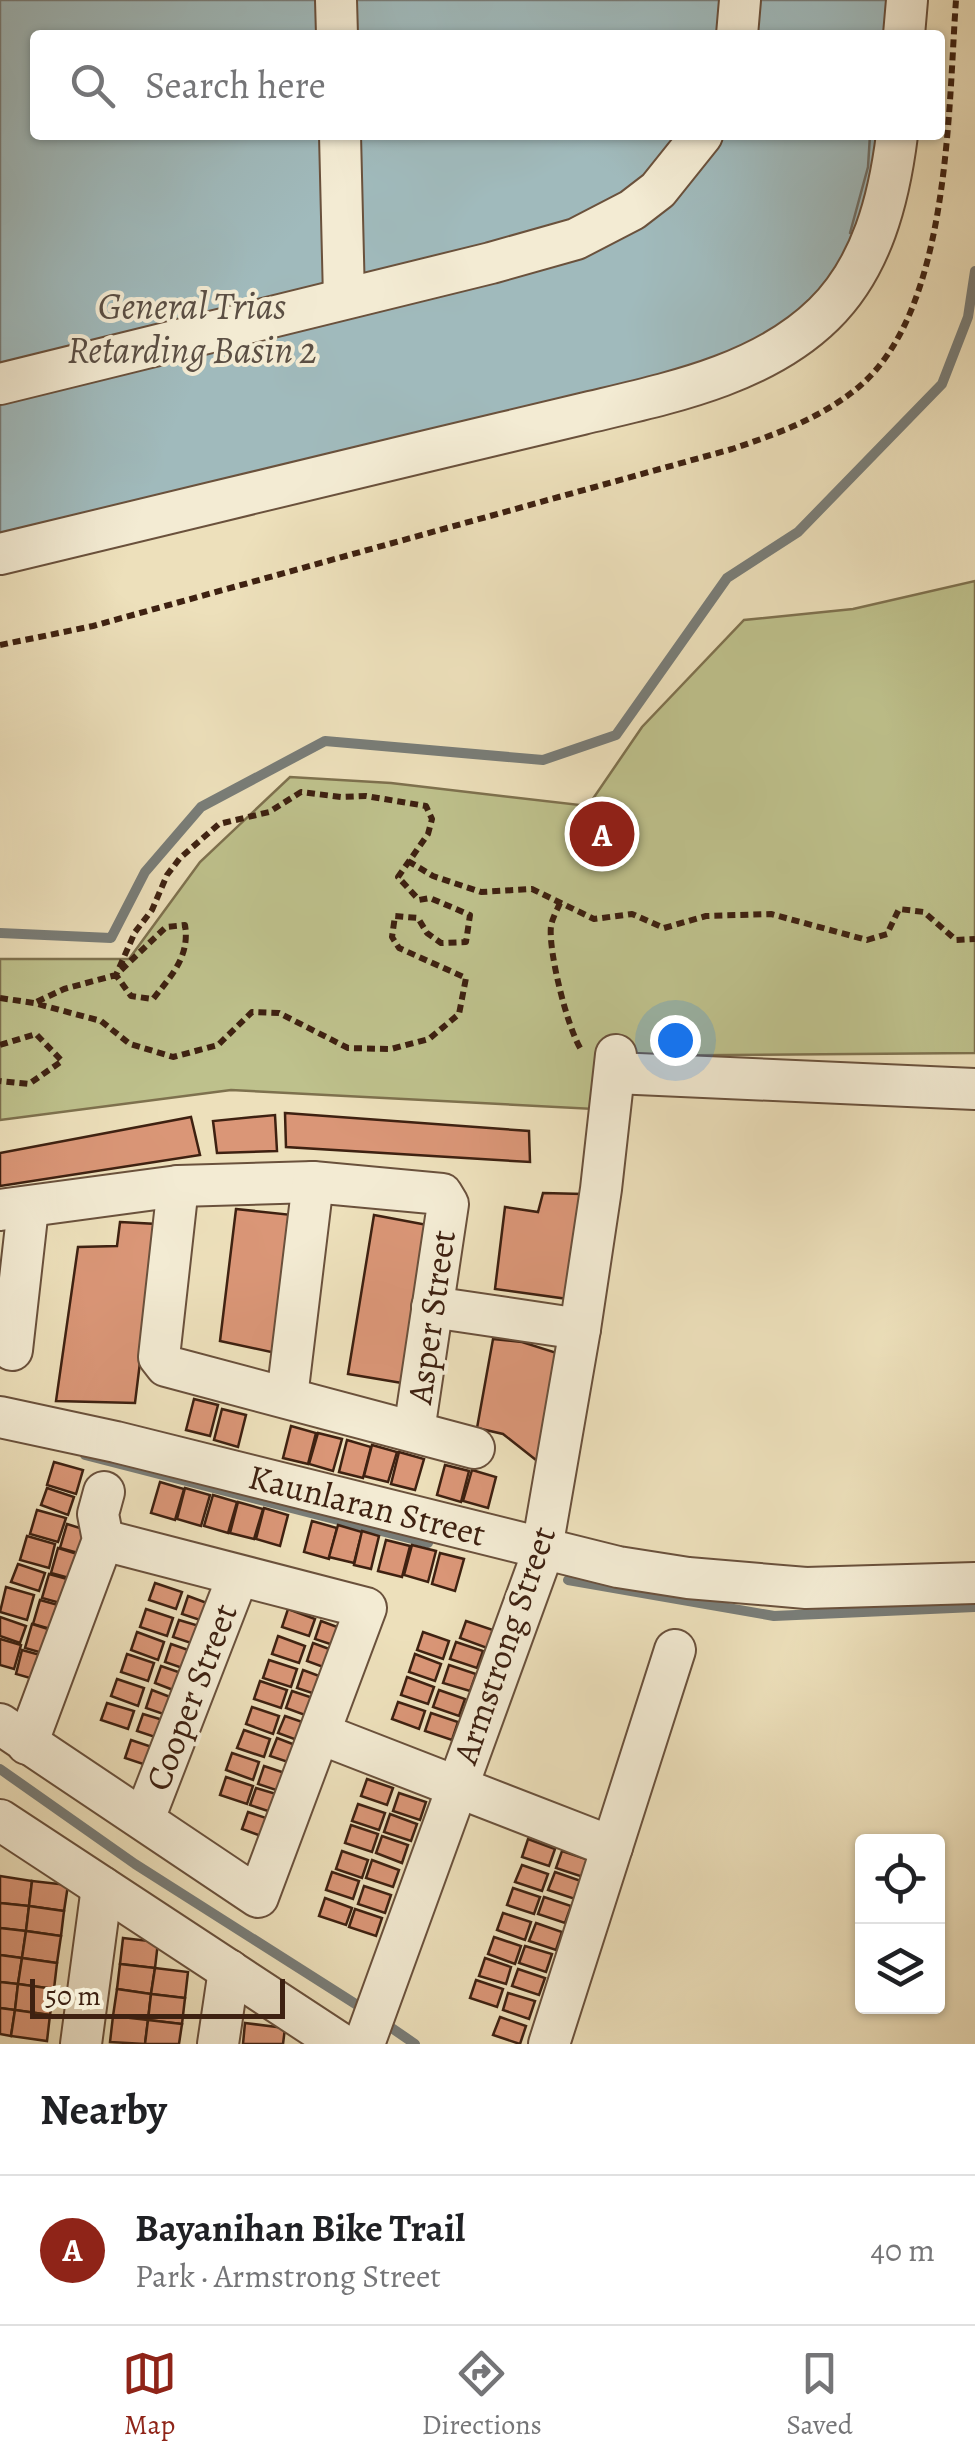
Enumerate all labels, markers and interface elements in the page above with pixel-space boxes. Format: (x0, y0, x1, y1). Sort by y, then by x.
search box (30, 30, 945, 140)
icon: search (65, 58, 120, 113)
text: Search here (145, 59, 326, 111)
water label: General Trias Retarding Basin 2 (67, 280, 317, 376)
pin: A (570, 796, 634, 872)
your location (650, 1015, 701, 1066)
street label: Asper Street (395, 1227, 467, 1408)
street label: Kaunlaran Street (244, 1452, 490, 1558)
street label: Armstrong Street (441, 1520, 567, 1771)
street label: Cooper Street (133, 1597, 249, 1797)
map controls (855, 1834, 945, 2014)
button: locate (855, 1834, 945, 1924)
button: layers (855, 1924, 945, 2014)
scale bar (30, 1974, 285, 2018)
text: 50 m (45, 1977, 101, 2015)
text: Nearby (40, 2081, 167, 2138)
text: Bayanihan Bike Trail (135, 2202, 465, 2254)
text: A (62, 2228, 83, 2272)
text: 40 m (870, 2228, 935, 2272)
text: Park · Armstrong Street (135, 2254, 441, 2298)
tab: Map (122, 2346, 177, 2444)
tab: Directions (422, 2346, 542, 2444)
tab: Saved (786, 2346, 853, 2444)

